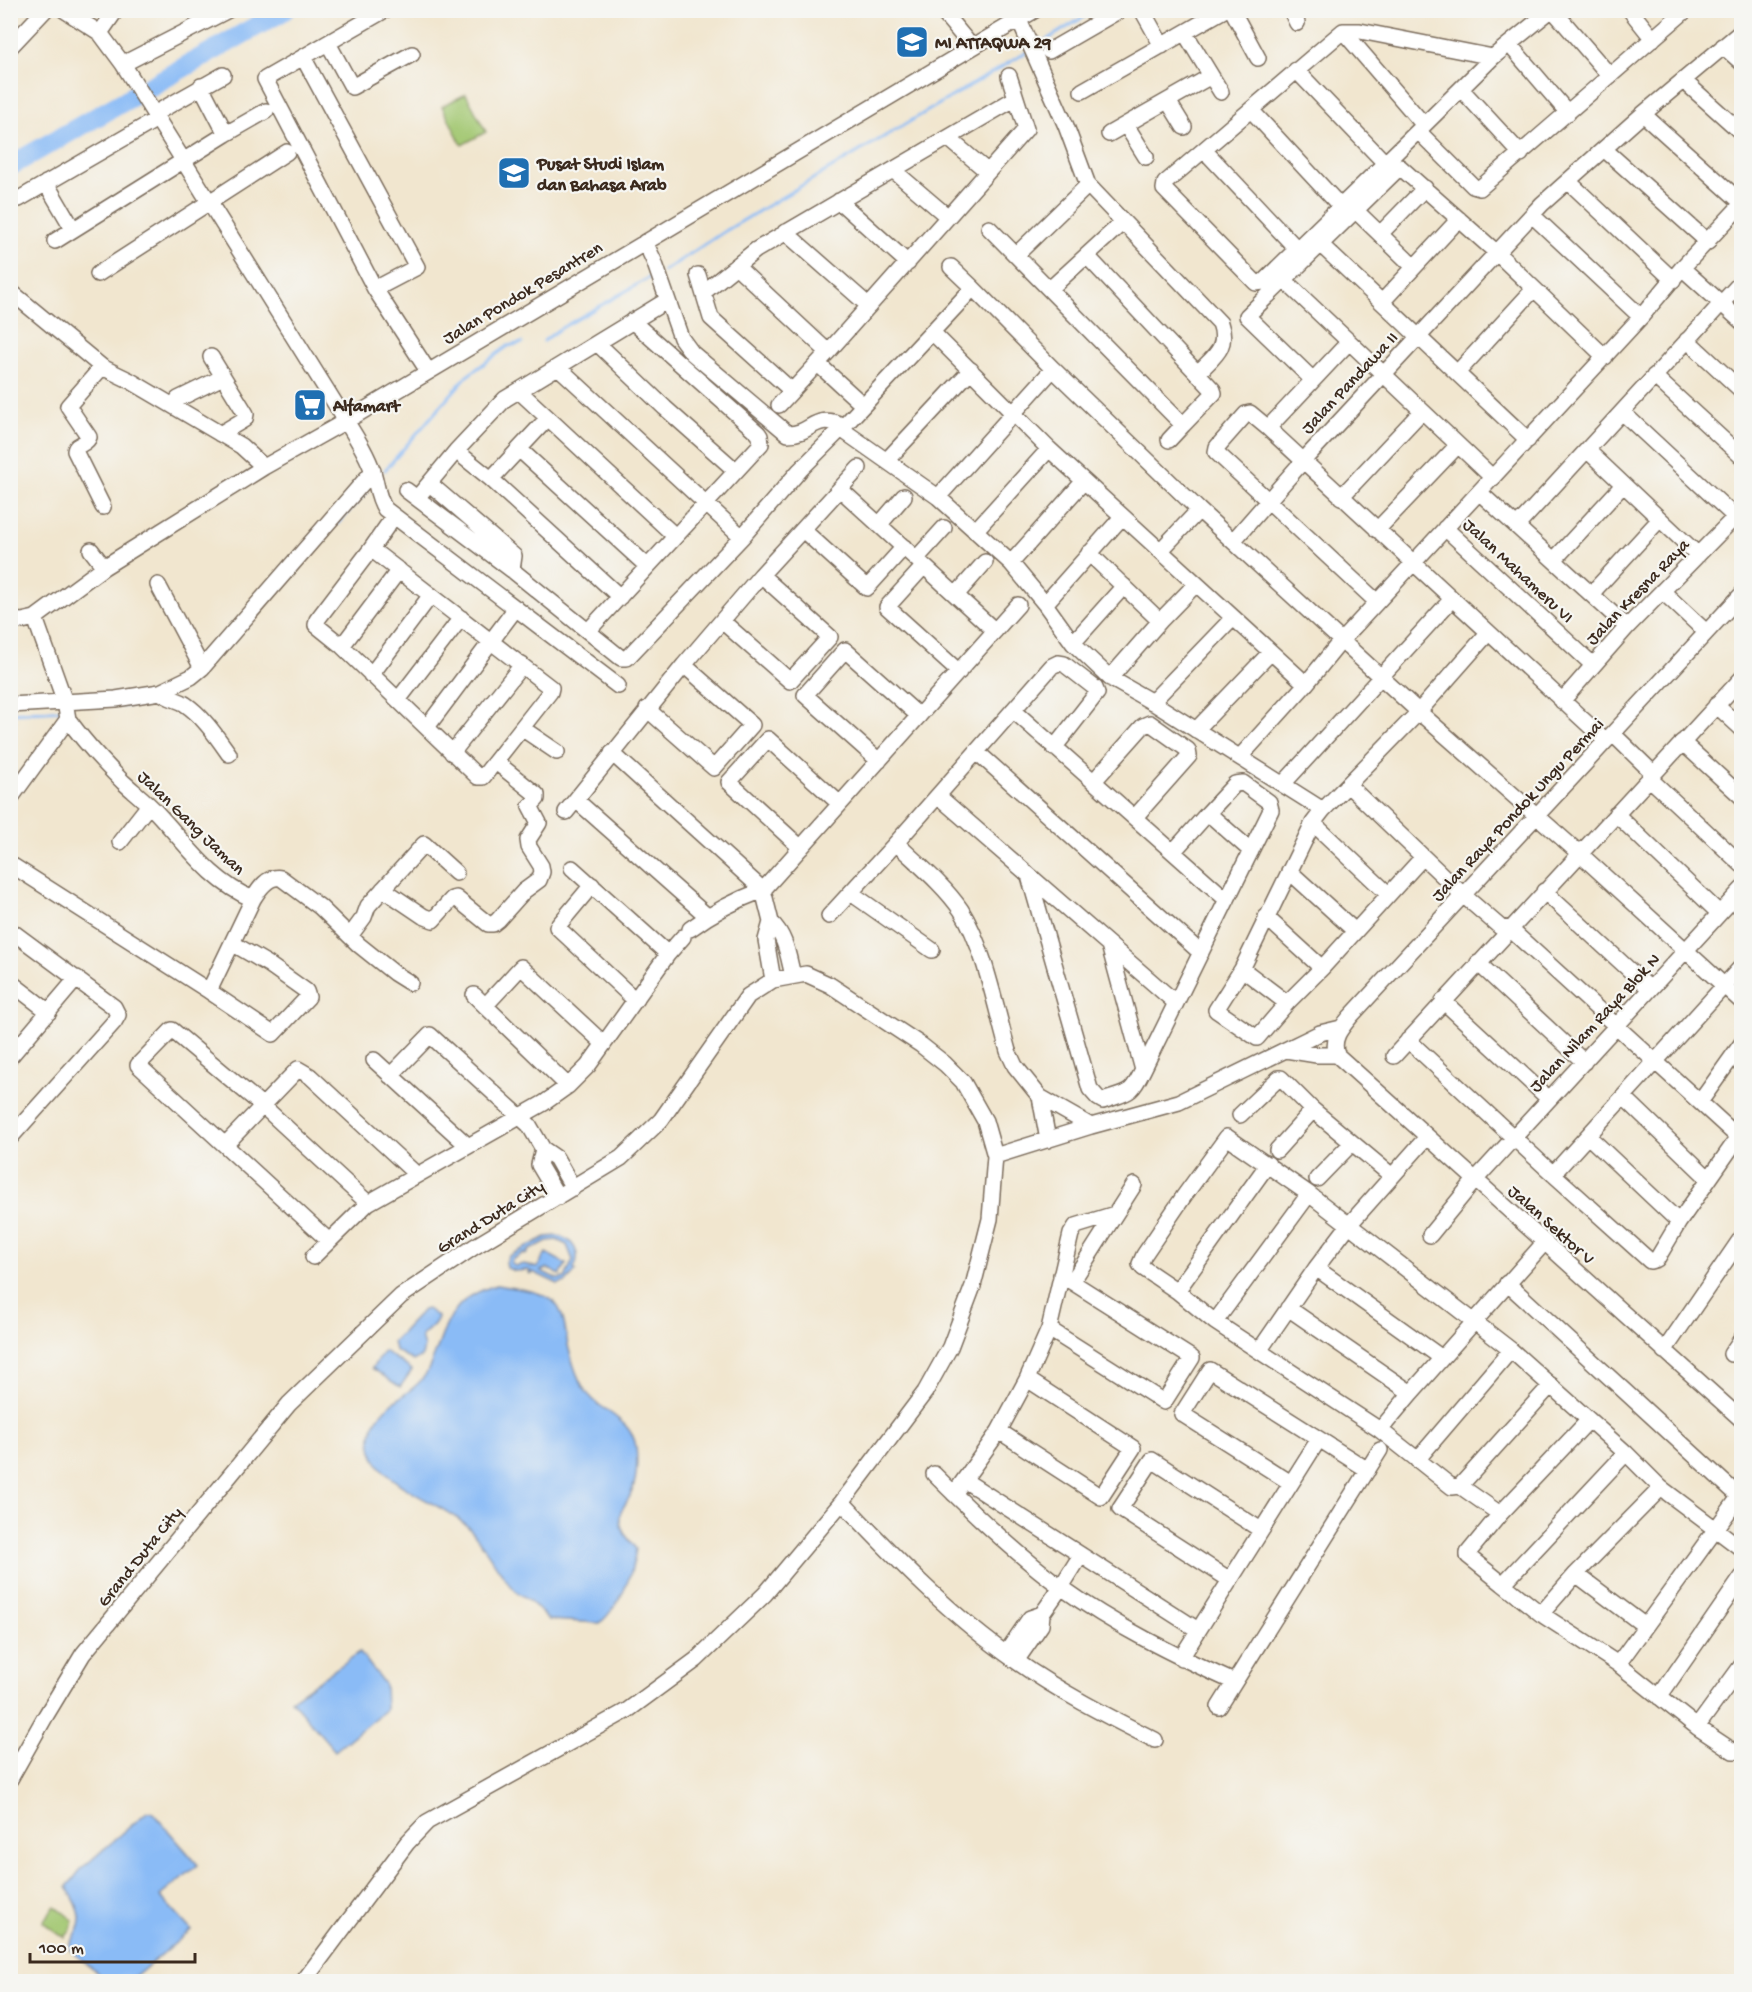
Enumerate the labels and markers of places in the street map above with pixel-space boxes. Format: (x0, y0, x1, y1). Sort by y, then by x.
school or university icon: MI ATTAQWA 29 (894, 24, 930, 60)
place label: MI ATTAQWA 29 (935, 34, 1051, 55)
school or university icon: Pusat Studi Islam dan Bahasa Arab (496, 155, 532, 191)
place label: Pusat Studi Islam dan Bahasa Arab (536, 155, 667, 197)
supermarket icon: Alfamart (292, 387, 328, 423)
place label: Alfamart (332, 397, 401, 418)

